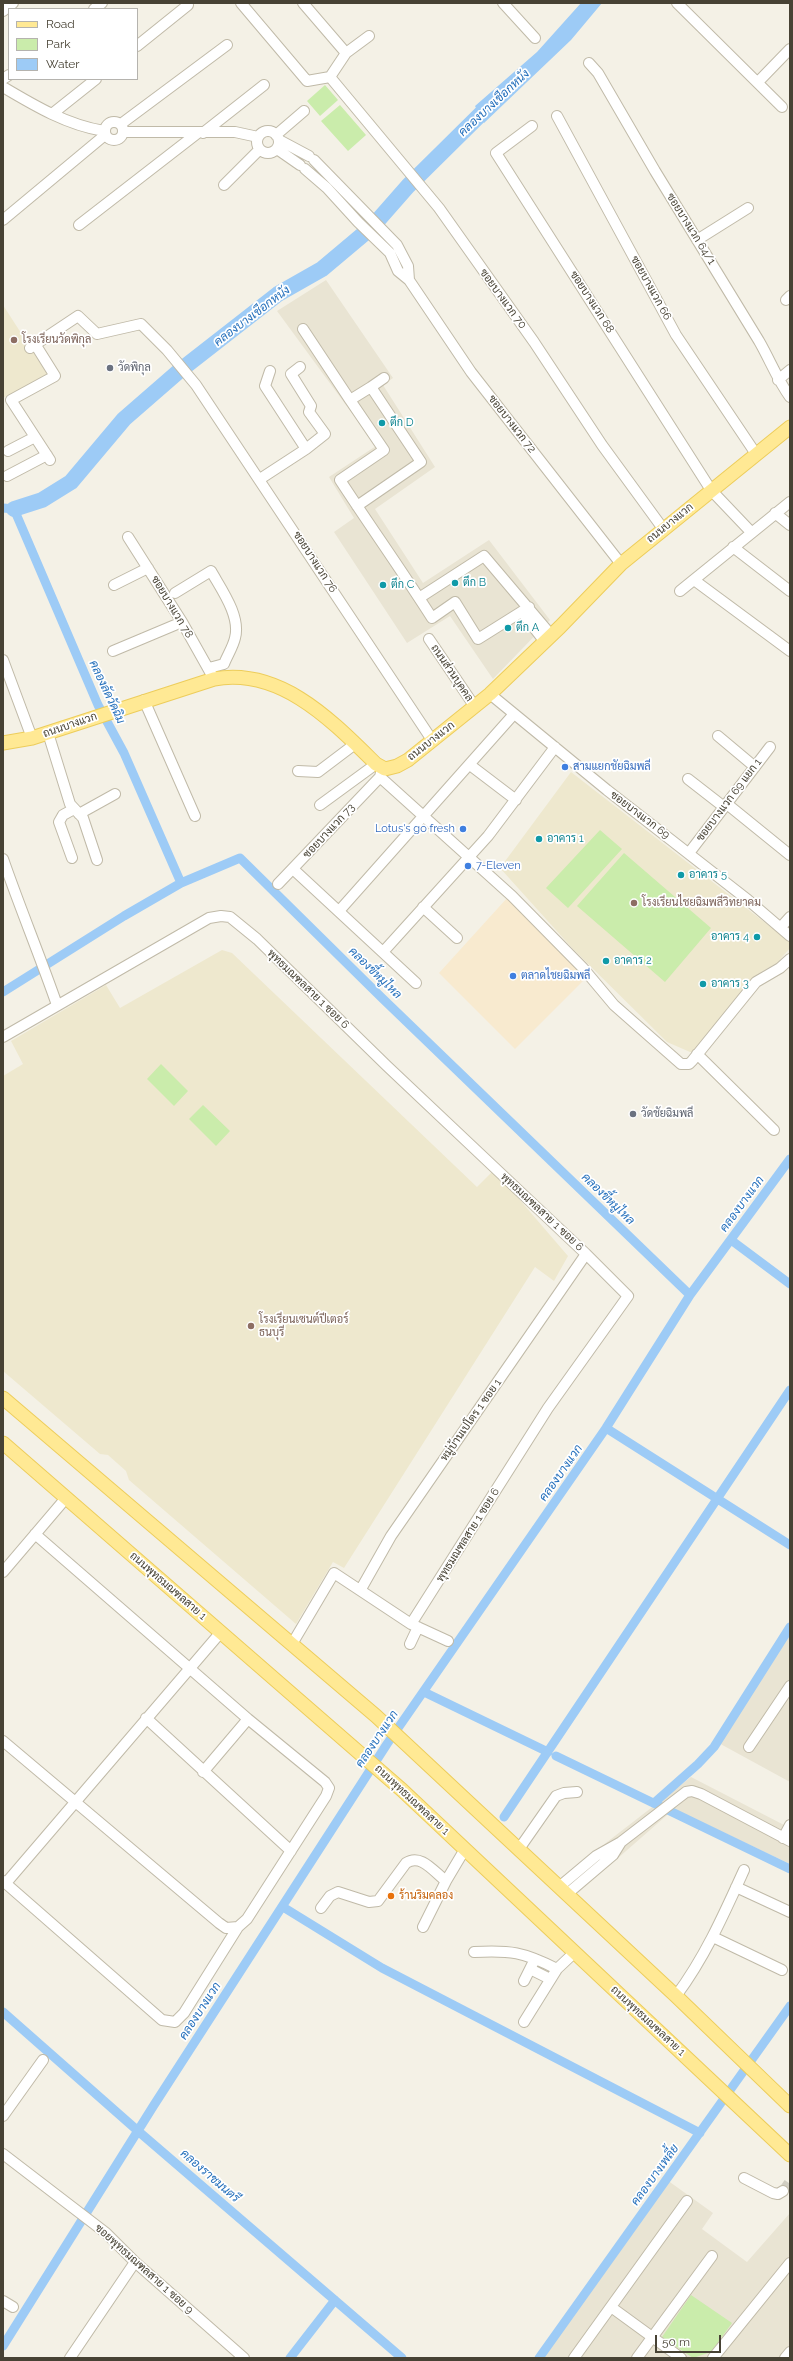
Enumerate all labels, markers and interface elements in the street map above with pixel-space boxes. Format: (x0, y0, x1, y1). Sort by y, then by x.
legend (8, 8, 138, 80)
text: Road (46, 17, 75, 31)
text: Park (46, 37, 71, 51)
text: Water (46, 57, 80, 71)
water label: คลองบางเชือกหนัง (456, 67, 532, 139)
street label: ซอยบางแวก 64/1 (664, 191, 718, 267)
street label: ซอยบางแวก 66 (628, 254, 674, 322)
street label: ซอยบางแวก 70 (477, 267, 529, 331)
street label: ซอยบางแวก 68 (567, 269, 617, 335)
water label: คลองบางเชือกหนัง (211, 283, 293, 349)
place label: โรงเรียนวัดพิกุล (22, 333, 91, 347)
marker: โรงเรียนวัดพิกุล (9, 335, 19, 345)
place label: วัดพิกุล (118, 361, 151, 375)
marker: วัดพิกุล (105, 363, 115, 373)
street label: ซอยบางแวก 72 (485, 392, 539, 456)
place label: ตึก D (390, 416, 414, 430)
marker: ตึก D (377, 418, 387, 428)
street label: ถนนบางแวก (644, 500, 696, 546)
street label: ซอยบางแวก 76 (290, 529, 340, 595)
street label: ซอยบางแวก 78 (148, 573, 196, 641)
place label: ตึก B (463, 576, 486, 590)
place label: ตึก C (391, 578, 414, 592)
marker: ตึก B (450, 578, 460, 588)
marker: ตึก C (378, 580, 388, 590)
place label: ตึก A (516, 621, 539, 635)
marker: ตึก A (503, 623, 513, 633)
street label: ถนนส่วนบุคคล (428, 642, 476, 704)
water label: คลองลัดวัดฉิม (86, 658, 128, 726)
street label: ถนนบางแวก (41, 710, 99, 740)
street label: ถนนบางแวก (405, 719, 457, 763)
street label: ซอยบางแวก 69 แยก 1 (693, 756, 765, 844)
place label: สามแยกชัยฉิมพลี (573, 760, 651, 774)
marker: สามแยกชัยฉิมพลี (560, 762, 570, 772)
street label: ซอยบางแวก 69 (608, 788, 672, 842)
street label: ซอยบางแวก 73 (300, 801, 358, 861)
place label: Lotus's go fresh (375, 822, 455, 836)
marker: Lotus's go fresh (458, 824, 468, 834)
place label: อาคาร 1 (547, 832, 584, 846)
marker: อาคาร 1 (534, 834, 544, 844)
place label: 7-Eleven (476, 859, 521, 873)
marker: 7-Eleven (463, 861, 473, 871)
place label: อาคาร 5 (689, 868, 727, 882)
marker: อาคาร 5 (676, 870, 686, 880)
place label: โรงเรียนไชยฉิมพลีวิทยาคม (642, 896, 761, 910)
marker: โรงเรียนไชยฉิมพลีวิทยาคม (629, 898, 639, 908)
place label: อาคาร 4 (711, 930, 749, 944)
marker: อาคาร 4 (752, 932, 762, 942)
water label: คลองขี้หมูไหล (346, 944, 404, 1002)
street label: พุทธมณฑลสาย 1 ซอย 6 (264, 947, 352, 1031)
place label: อาคาร 2 (614, 954, 652, 968)
marker: อาคาร 2 (601, 956, 611, 966)
place label: ตลาดไชยฉิมพลี (521, 969, 590, 983)
marker: ตลาดไชยฉิมพลี (508, 971, 518, 981)
place label: อาคาร 3 (711, 977, 749, 991)
marker: อาคาร 3 (698, 979, 708, 989)
place label: วัดชัยฉิมพลี (641, 1107, 693, 1121)
marker: วัดชัยฉิมพลี (628, 1109, 638, 1119)
street label: พุทธมณฑลสาย 1 ซอย 6 (498, 1170, 586, 1254)
water label: คลองขี้หมูไหล (579, 1170, 637, 1228)
water label: คลองบางแวก (717, 1173, 767, 1235)
place label: โรงเรียนเซนต์ปีเตอร์ ธนบุรี (259, 1313, 348, 1339)
marker: โรงเรียนเซนต์ปีเตอร์ ธนบุรี (246, 1321, 256, 1331)
street label: หมู่บ้านเปโตร 1 ซอย 1 (438, 1376, 504, 1464)
water label: คลองบางแวก (536, 1442, 586, 1504)
street label: พุทธมณฑลสาย 1 ซอย 6 (434, 1486, 502, 1584)
street label: ถนนพุทธมณฑลสาย 1 (127, 1549, 209, 1623)
water label: คลองบางแวก (353, 1708, 401, 1770)
street label: ถนนพุทธมณฑลสาย 1 (372, 1762, 452, 1838)
place label: ร้านริมคลอง (399, 1889, 453, 1903)
marker: ร้านริมคลอง (386, 1891, 396, 1901)
water label: คลองบางแวก (176, 1980, 224, 2042)
street label: ถนนพุทธมณฑลสาย 1 (608, 1983, 688, 2059)
water label: คลองบางเพลี้ย (628, 2142, 682, 2208)
water label: คลองราชมนตรี (177, 2146, 243, 2206)
street label: ซอยพุทธมณฑลสาย 1 ซอย 9 (92, 2221, 196, 2317)
scale bar (657, 2327, 723, 2353)
text: 50 m (662, 2335, 690, 2349)

